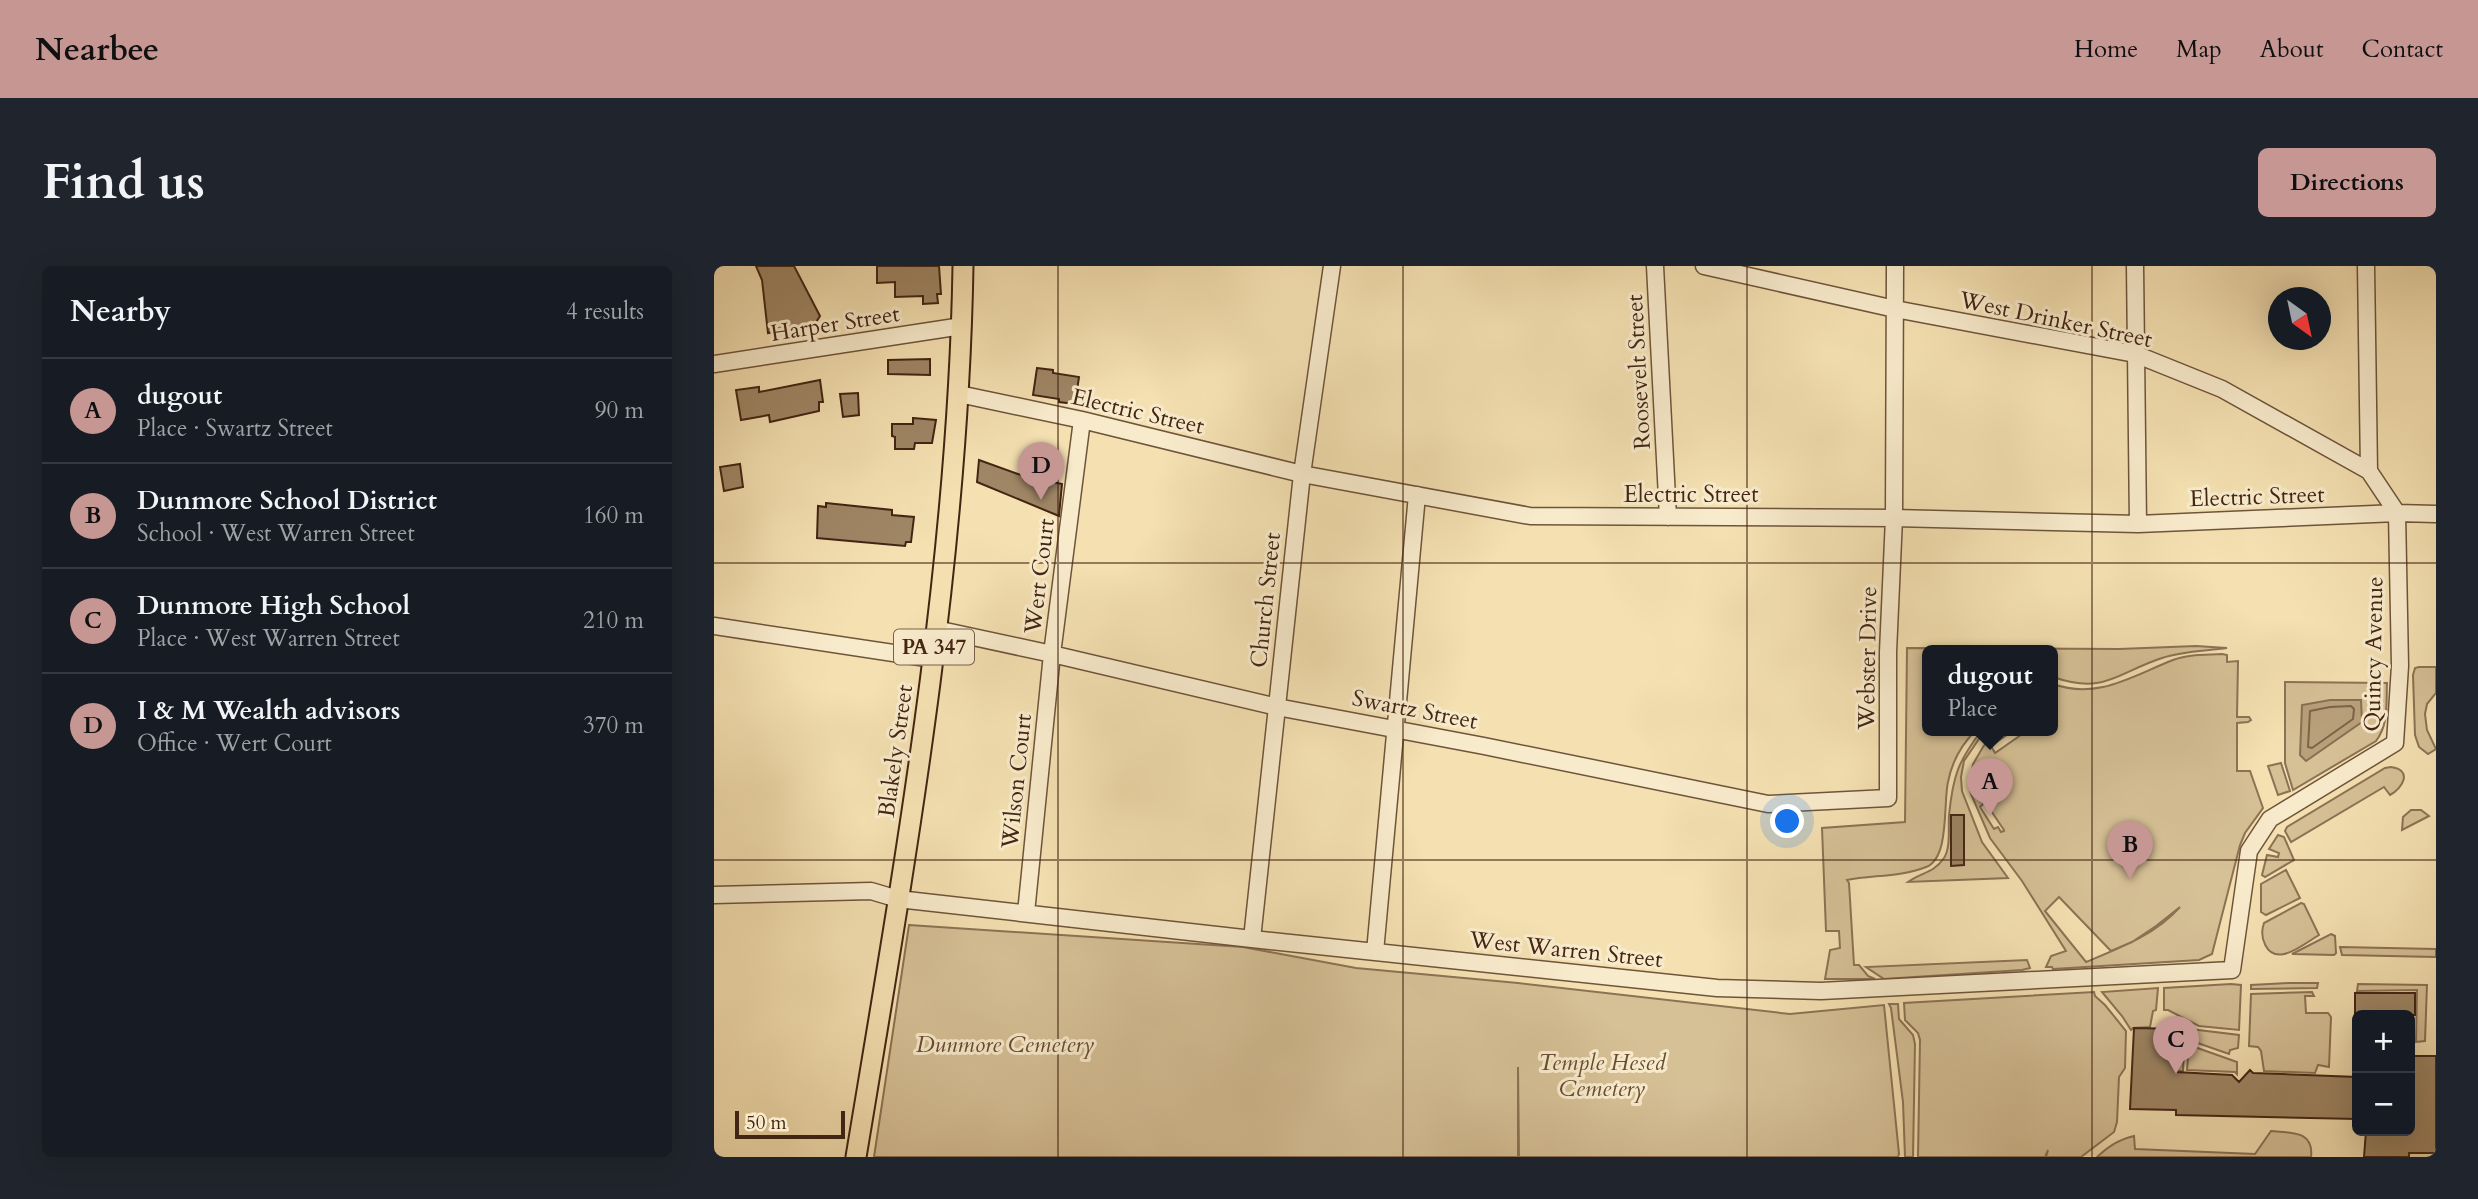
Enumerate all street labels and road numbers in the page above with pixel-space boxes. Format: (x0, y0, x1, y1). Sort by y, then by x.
street label: West Drinker Street (1956, 284, 2155, 355)
street label: Roosevelt Street (1619, 293, 1658, 451)
street label: Harper Street (768, 298, 902, 349)
street label: Electric Street (1069, 381, 1207, 442)
street label: Electric Street (1623, 479, 1759, 510)
street label: Electric Street (2189, 479, 2325, 514)
street label: Wert Court (1017, 517, 1062, 637)
street label: Church Street (1243, 531, 1288, 669)
street label: Quincy Avenue (2357, 576, 2390, 732)
street label: Webster Drive (1851, 586, 1884, 731)
road number: PA 347 (894, 630, 974, 664)
street label: Swartz Street (1349, 682, 1480, 737)
street label: Blakely Street (871, 683, 920, 819)
street label: Wilson Court (994, 712, 1039, 851)
street label: West Warren Street (1467, 924, 1664, 975)

